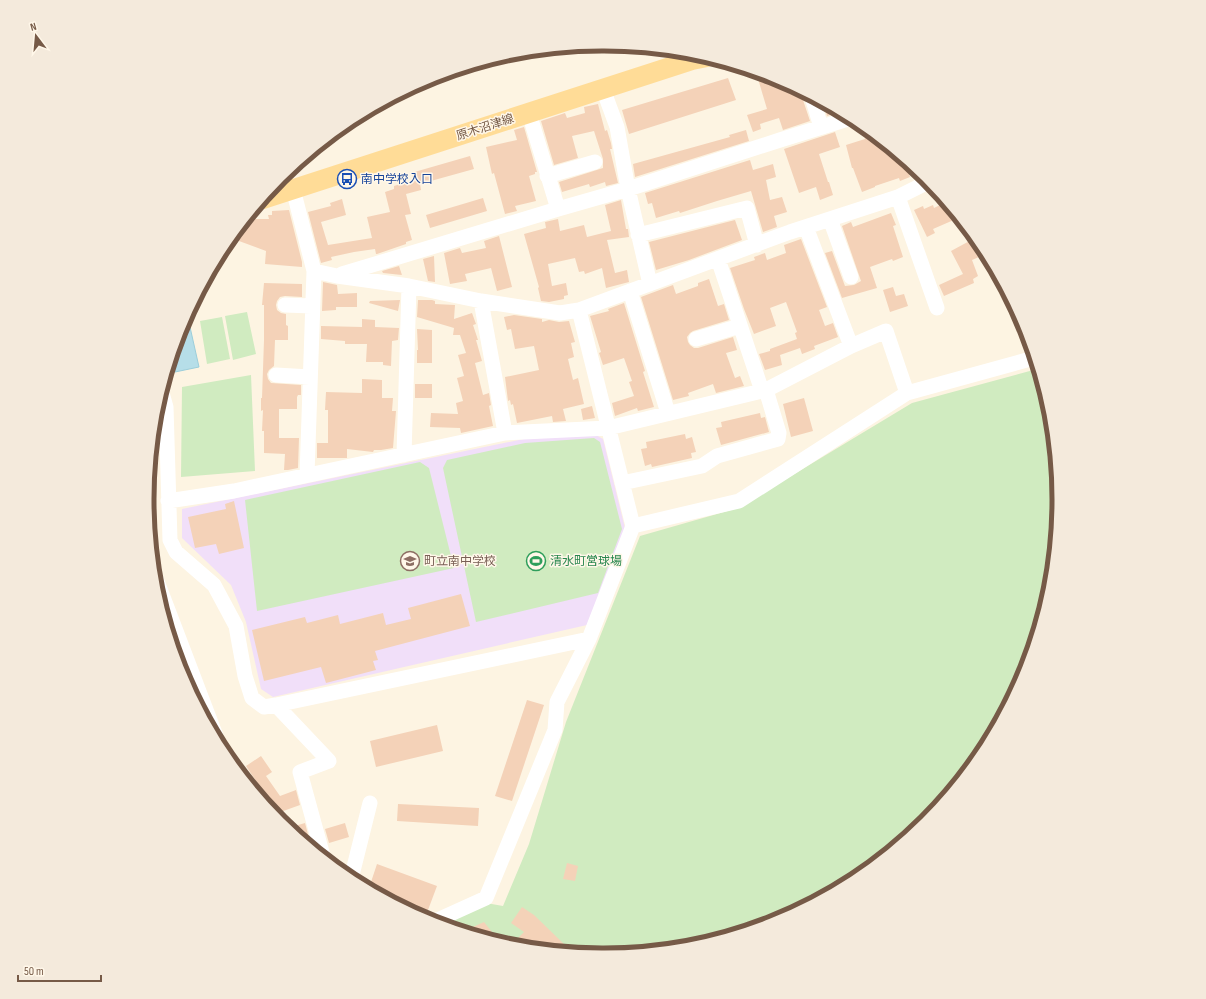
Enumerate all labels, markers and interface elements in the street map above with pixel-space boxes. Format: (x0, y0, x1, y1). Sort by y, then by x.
north arrow (16, 16, 56, 56)
text: N (29, 20, 38, 34)
street label: 原木沼津線 (454, 111, 516, 144)
bus stop icon: 南中学校入口 (336, 168, 358, 190)
place label: 南中学校入口 (361, 172, 433, 187)
school or university icon: 町立南中学校 (399, 550, 421, 572)
sports icon: 清水町営球場 (525, 550, 547, 572)
place label: 町立南中学校 (424, 554, 496, 569)
place label: 清水町営球場 (550, 554, 622, 569)
scale bar (18, 957, 101, 983)
text: 50 m (24, 964, 44, 979)

